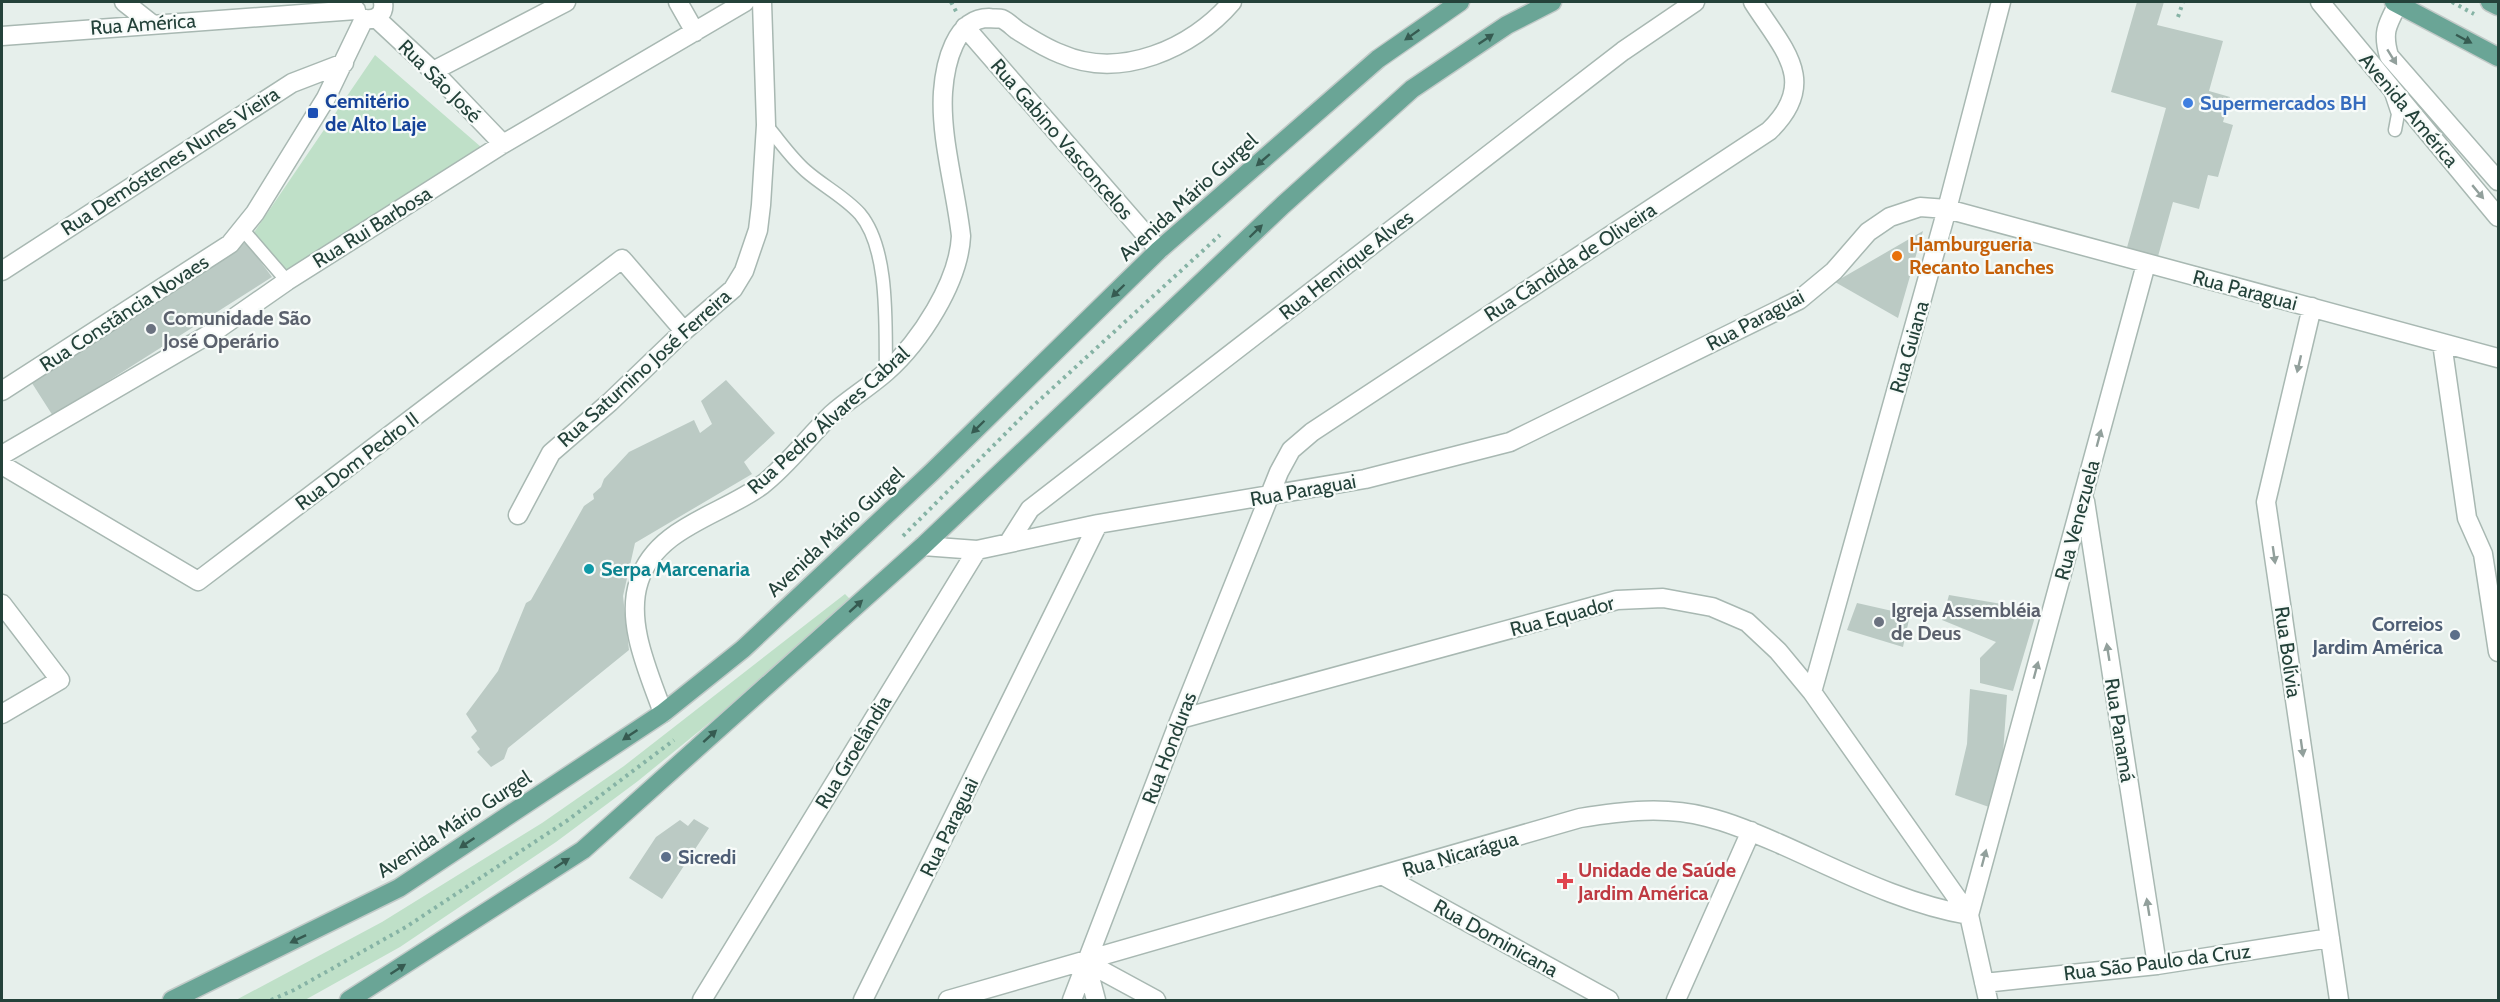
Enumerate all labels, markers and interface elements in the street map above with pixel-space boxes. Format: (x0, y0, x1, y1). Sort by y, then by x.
street label: Rua América (89, 8, 197, 40)
one-way arrow (1404, 29, 1420, 40)
street label: Rua São José (393, 34, 487, 128)
one-way arrow (1478, 34, 1494, 45)
one-way arrow (2456, 34, 2473, 44)
street label: Avenida América (2354, 48, 2464, 172)
one-way arrow (2387, 49, 2398, 66)
street label: Rua Gabino Vasconcelos (986, 54, 1138, 224)
street label: Rua Demóstenes Nunes Vieira (56, 81, 284, 241)
place label: Cemitério de Alto Laje (325, 89, 427, 136)
place label: Supermercados BH (2200, 91, 2367, 115)
marker: Supermercados BH (2181, 96, 2195, 110)
marker: Cemitério de Alto Laje (306, 106, 320, 120)
street label: Avenida Mário Gurgel (1114, 128, 1263, 266)
one-way arrow (1255, 153, 1270, 167)
street label: Rua Rui Barbosa (308, 181, 436, 273)
one-way arrow (2471, 184, 2484, 200)
street label: Rua Cândida de Oliveira (1480, 197, 1661, 327)
street label: Rua Henrique Alves (1274, 205, 1418, 325)
one-way arrow (1249, 224, 1263, 238)
place label: Hamburgueria Recanto Lanches (1909, 232, 2054, 279)
street label: Rua Constância Novaes (35, 249, 213, 377)
marker: Hamburgueria Recanto Lanches (1890, 249, 1904, 263)
street label: Rua Paraguai (2190, 265, 2300, 315)
one-way arrow (1111, 283, 1125, 297)
street label: Rua Saturnino José Ferreira (553, 284, 736, 452)
street label: Rua Paraguai (1702, 284, 1808, 356)
street label: Rua Guiana (1884, 298, 1934, 396)
place label: Comunidade São José Operário (162, 306, 311, 353)
marker: Comunidade São José Operário (144, 322, 158, 336)
street label: Rua Pedro Álvares Cabral (742, 341, 914, 499)
one-way arrow (2293, 355, 2303, 374)
street label: Rua Dom Pedro II (291, 407, 423, 515)
one-way arrow (971, 420, 986, 434)
one-way arrow (2095, 429, 2105, 448)
street label: Rua Venezuela (2049, 457, 2105, 583)
street label: Avenida Mário Gurgel (761, 462, 909, 602)
street label: Rua Paraguai (1248, 469, 1358, 511)
one-way arrow (2269, 546, 2278, 565)
place label: Serpa Marcenaria (601, 557, 750, 581)
marker: Serpa Marcenaria (582, 562, 596, 576)
street label: Rua Equador (1507, 590, 1617, 641)
place label: Igreja Assembléia de Deus (1891, 598, 2041, 645)
one-way arrow (848, 599, 863, 613)
street label: Rua Bolívia (2270, 605, 2306, 700)
place label: Correios Jardim América (2311, 612, 2443, 659)
marker: Igreja Assembléia de Deus (1872, 615, 1886, 629)
marker: Correios Jardim América (2448, 628, 2462, 642)
one-way arrow (2104, 642, 2113, 661)
one-way arrow (2032, 661, 2041, 679)
street label: Rua Panamá (2100, 676, 2140, 784)
street label: Rua Honduras (1137, 689, 1201, 807)
street label: Rua Groelândia (810, 691, 896, 813)
one-way arrow (622, 729, 638, 741)
one-way arrow (702, 730, 717, 743)
one-way arrow (2297, 739, 2306, 758)
street label: Avenida Mário Gurgel (372, 765, 536, 883)
street label: Rua Paraguai (915, 774, 983, 880)
street label: Rua Nicarágua (1399, 826, 1521, 882)
one-way arrow (460, 837, 476, 849)
place label: Sicredi (678, 845, 736, 869)
one-way arrow (1980, 849, 1989, 867)
marker: Sicredi (659, 850, 673, 864)
one-way arrow (554, 857, 570, 869)
place label: Unidade de Saúde Jardim América (1577, 858, 1736, 905)
marker: Unidade de Saúde Jardim América (1556, 872, 1574, 890)
street label: Rua Dominicana (1430, 894, 1563, 982)
one-way arrow (2143, 897, 2152, 916)
one-way arrow (289, 934, 306, 943)
street label: Rua São Paulo da Cruz (2062, 939, 2252, 985)
one-way arrow (390, 963, 407, 974)

